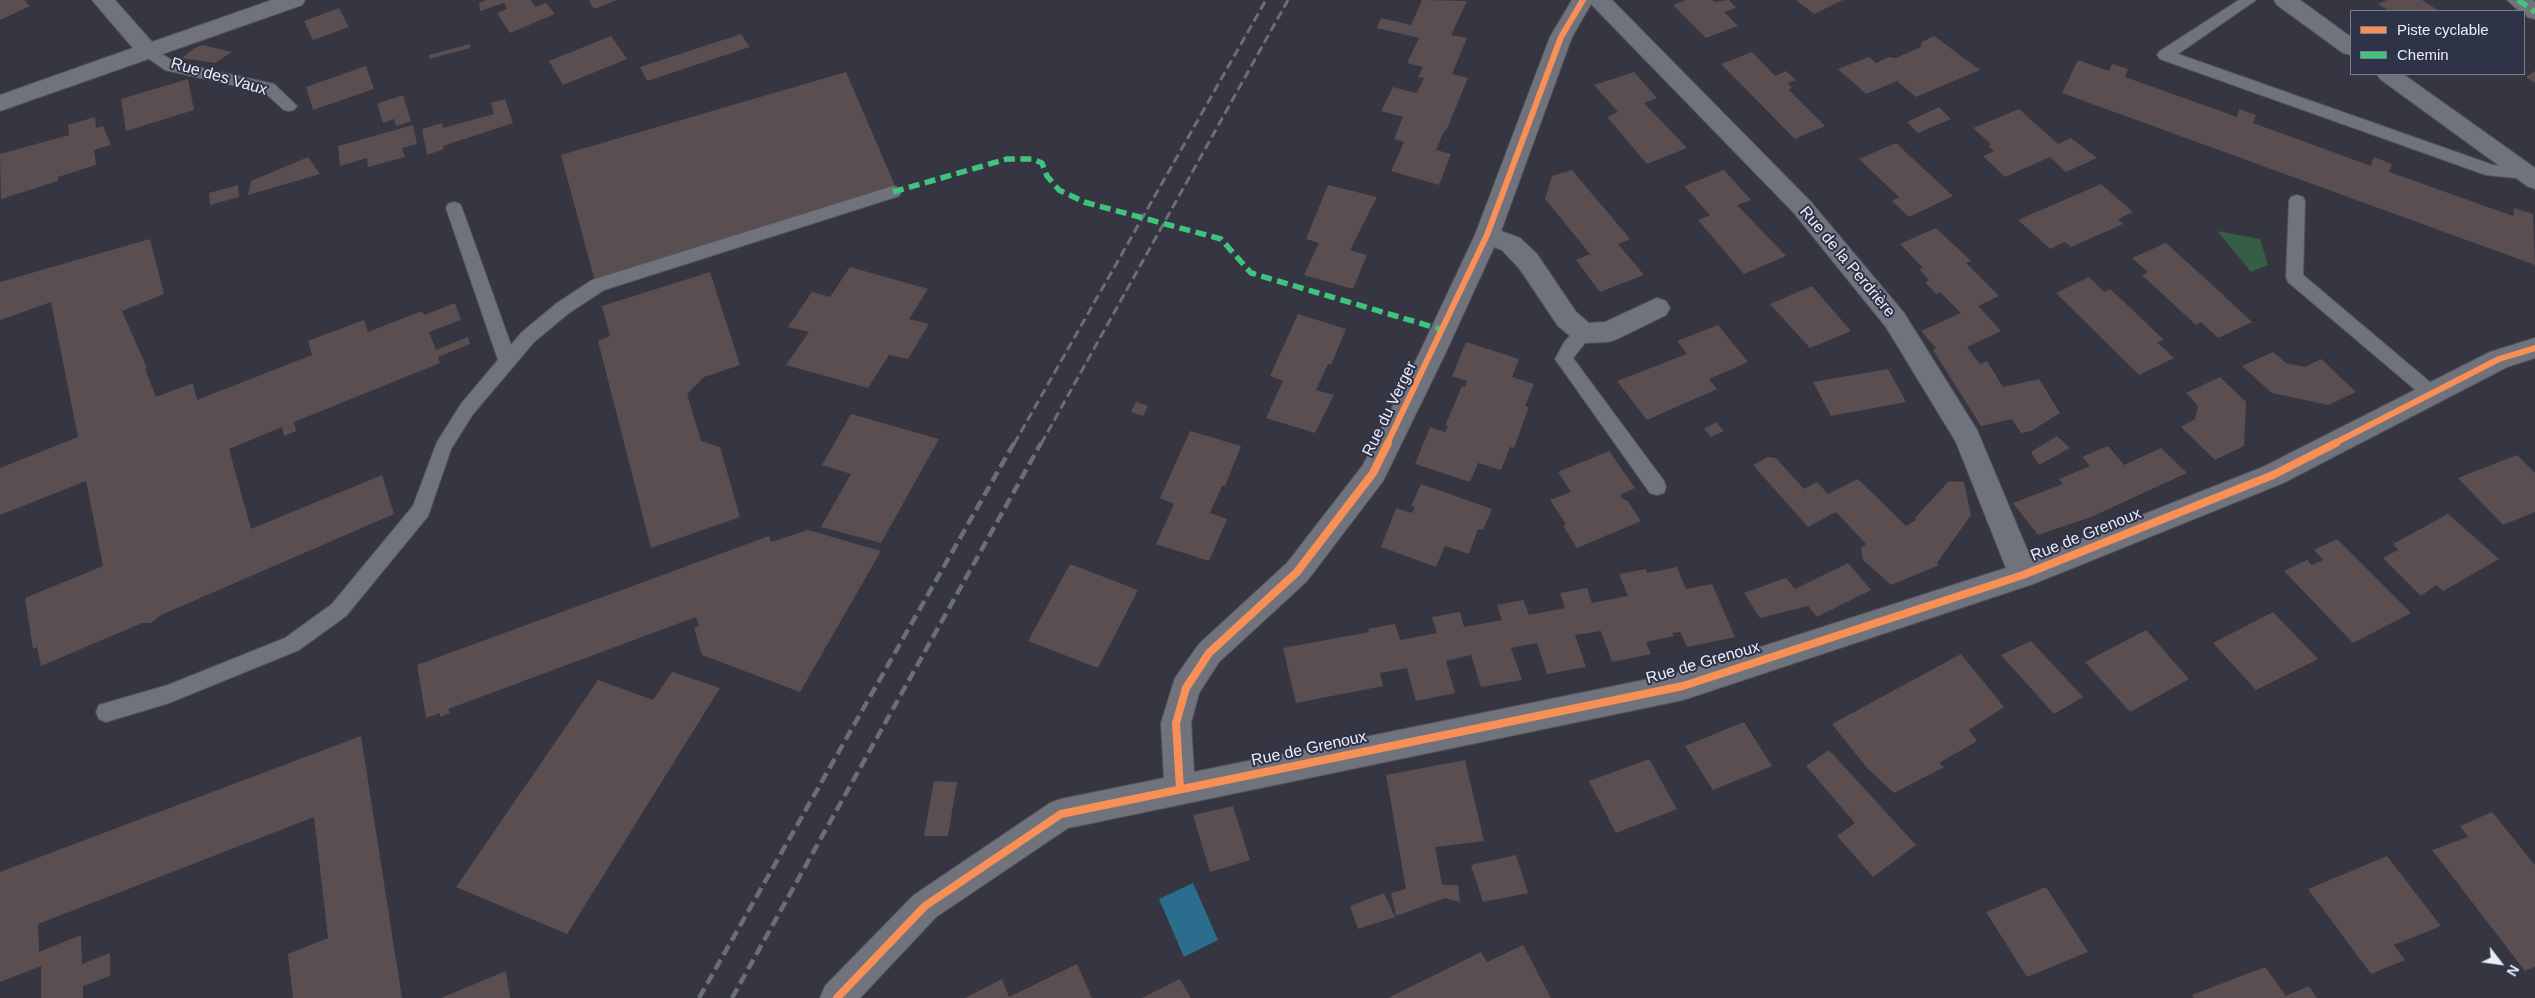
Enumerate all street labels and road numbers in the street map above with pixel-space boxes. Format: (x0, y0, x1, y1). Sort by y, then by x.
street label: Rue des Vaux (169, 54, 269, 100)
street label: Rue de la Perdrière (1795, 203, 1899, 321)
street label: Rue du Verger (1359, 358, 1421, 460)
street label: Rue de Grenoux (2028, 504, 2144, 566)
street label: Rue de Grenoux (1644, 638, 1762, 688)
street label: Rue de Grenoux (1250, 727, 1368, 771)

